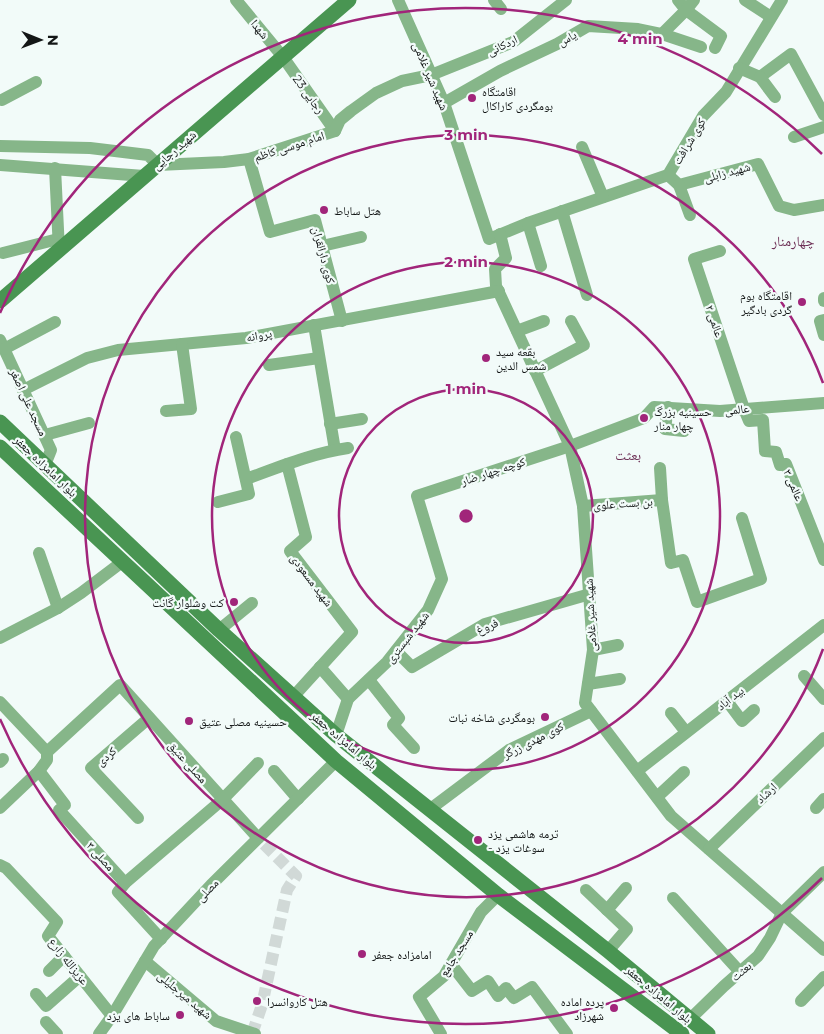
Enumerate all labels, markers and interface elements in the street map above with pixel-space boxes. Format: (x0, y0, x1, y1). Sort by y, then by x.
north arrow (15, 15, 65, 65)
street label: شهدا (248, 16, 273, 42)
street label: یاس (555, 27, 579, 49)
text: 4 min (617, 29, 663, 48)
street label: اردکانی (484, 31, 520, 59)
text: N (44, 34, 62, 46)
street label: شهید شیر غلامی (410, 39, 452, 113)
street label: رجایی 23 (290, 72, 328, 117)
place label: اقامتگاه بومگردی کاراکال (482, 84, 553, 113)
marker: اقامتگاه بومگردی کاراکال (466, 92, 478, 104)
street label: کوی شرافت (669, 115, 709, 167)
text: 3 min (443, 125, 488, 144)
street label: شهید رجایی (149, 127, 199, 173)
street label: امام موسی کاظم (252, 128, 326, 165)
street label: شهید زابلی (702, 159, 752, 186)
place label: هتل ساباط (334, 203, 381, 218)
marker: هتل ساباط (318, 204, 330, 216)
street label: کوی دارالقران (309, 225, 339, 285)
district label: چهارمنار (771, 232, 814, 250)
text: 2 min (444, 252, 488, 271)
place label: اقامتگاه بوم گردی بادگیر (740, 288, 792, 317)
marker: اقامتگاه بوم گردی بادگیر (796, 296, 808, 308)
street label: عالمی ۲ (703, 303, 727, 339)
street label: پروانه (245, 325, 274, 345)
place label: بقعه سید شمس الدین (496, 344, 547, 373)
marker: بقعه سید شمس الدین (480, 352, 492, 364)
street label: مسجد علی اصغر (6, 365, 51, 438)
text: 1 min (446, 379, 486, 398)
street label: عالمی (724, 400, 750, 418)
place label: حسینیه بزرگ چهار منار (653, 404, 712, 433)
marker: حسینیه بزرگ چهار منار (638, 412, 650, 424)
street label: بلوار امامزاده جعفر (10, 431, 81, 500)
district label: بعثت (615, 446, 641, 464)
street label: کوچه چهار ضار (458, 454, 527, 489)
street label: عالمی ۳ (781, 467, 807, 503)
street label: بن بست علوی (593, 493, 653, 513)
centre of rings (457, 507, 475, 525)
street label: شهید مسعودی (287, 551, 337, 609)
street label: شهید شیر غلامی (581, 578, 600, 652)
place label: کت وشلوار گانت (152, 595, 224, 610)
marker: کت وشلوار گانت (228, 596, 240, 608)
street label: شهید شبستری (382, 608, 432, 666)
street label: فروغ (474, 615, 501, 638)
street label: بید آباد (713, 683, 747, 714)
street label: بلوار امامزاده جعفر (307, 707, 380, 772)
place label: بومگردی شاخه نبات (448, 710, 535, 725)
marker: بومگردی شاخه نبات (539, 711, 551, 723)
place label: حسینیه مصلی عتیق (199, 714, 287, 729)
marker: حسینیه مصلی عتیق (183, 715, 195, 727)
street label: کوی مهدی زرگر (499, 718, 566, 762)
street label: مصلی عتیق (165, 738, 211, 786)
street label: کردی (93, 743, 119, 769)
street label: ارشاد (752, 779, 780, 807)
place label: ترمه هاشمی یزد - سوغات یزد (488, 826, 559, 855)
marker: ترمه هاشمی یزد - سوغات یزد (472, 834, 484, 846)
street label: مصلی ۳ (84, 838, 118, 874)
street label: مصلی (193, 875, 221, 905)
street label: مسجد جامع (436, 927, 476, 979)
street label: عزیزالله زارع (45, 934, 92, 988)
place label: امامزاده جعفر (371, 947, 432, 962)
marker: امامزاده جعفر (356, 948, 368, 960)
street label: بعثت (728, 958, 755, 984)
street label: بلوار امامزاده جعفر (622, 961, 695, 1026)
street label: شهید میرجلیلی (155, 968, 215, 1022)
place label: هتل کاروانسرا (267, 994, 328, 1009)
place label: پرده اماده شهرزاد (561, 994, 604, 1023)
marker: هتل کاروانسرا (251, 995, 263, 1007)
marker: پرده اماده شهرزاد (608, 1002, 620, 1014)
place label: ساباط های یزد (107, 1008, 170, 1023)
marker: ساباط های یزد (174, 1009, 186, 1021)

